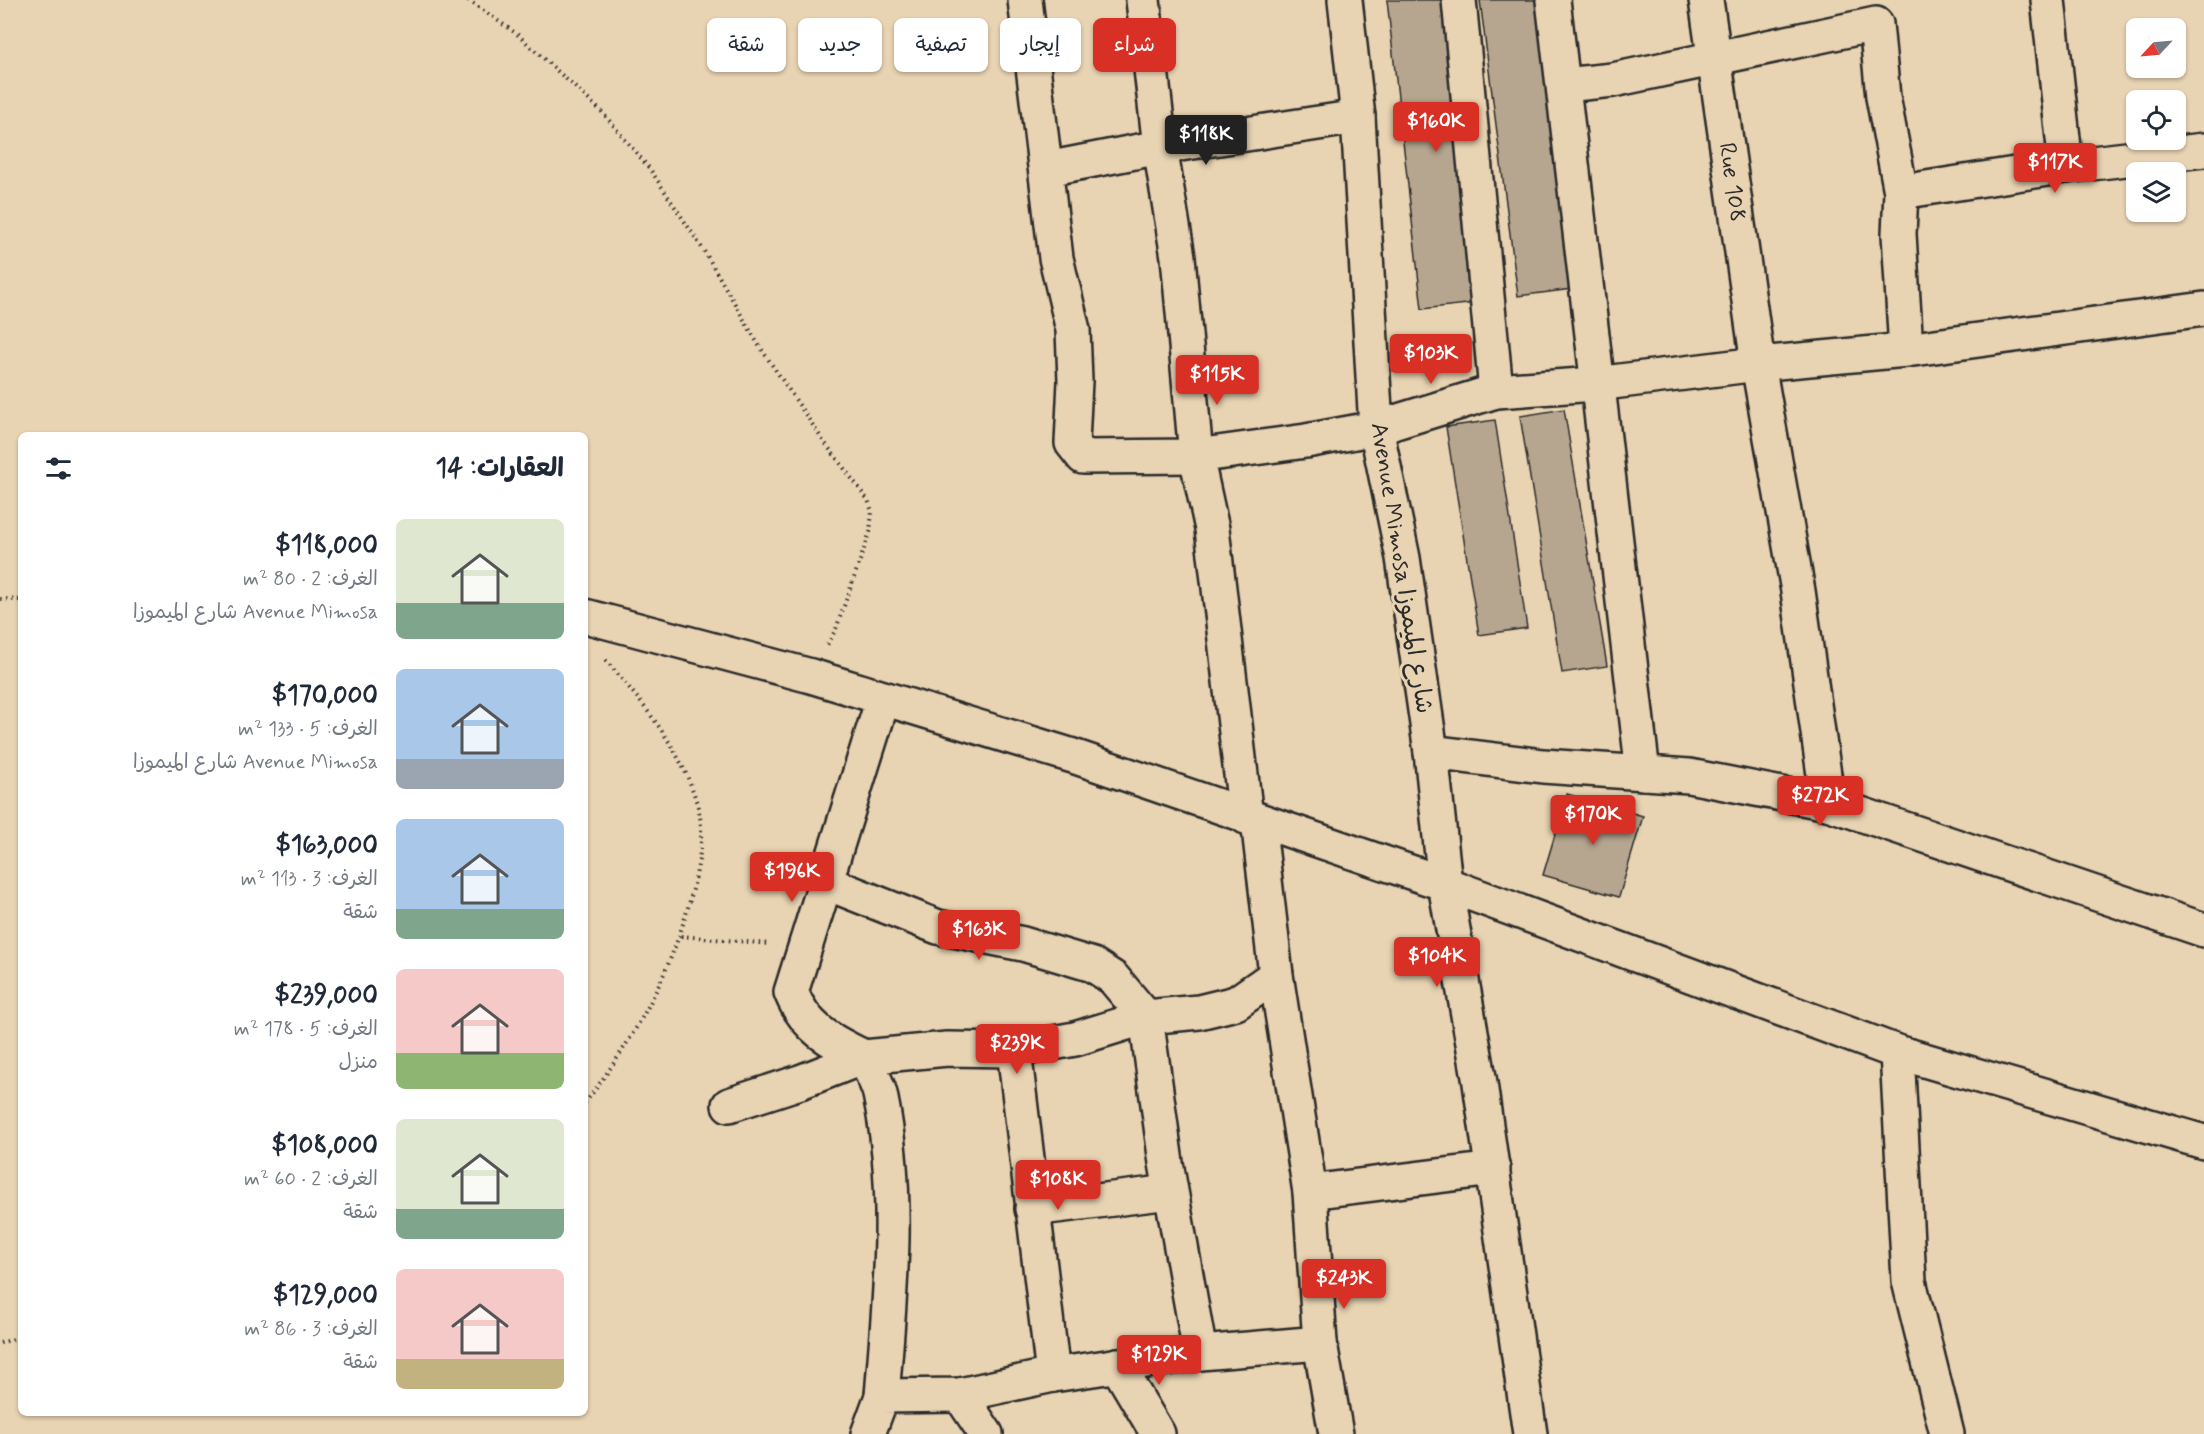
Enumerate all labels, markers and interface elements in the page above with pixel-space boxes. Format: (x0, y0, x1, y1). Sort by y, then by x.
chip: شقة (707, 18, 786, 72)
chip: جديد (798, 18, 882, 72)
chip: تصفية (894, 18, 988, 72)
chip: إيجار (1000, 18, 1081, 72)
chip: شراء (1093, 18, 1176, 72)
north arrow (2126, 18, 2186, 78)
map controls (2126, 18, 2186, 222)
button: locate (2126, 90, 2186, 150)
pin: $160K (1394, 102, 1478, 153)
text: $160K (1407, 108, 1465, 135)
pin: $118K (1164, 115, 1248, 166)
text: $118K (1179, 121, 1233, 148)
street label: Rue 108 (1711, 141, 1753, 224)
pin: $117K (2013, 143, 2097, 194)
text: $117K (2028, 149, 2082, 176)
button: layers (2126, 162, 2186, 222)
pin: $103K (1389, 334, 1473, 385)
text: $103K (1404, 340, 1458, 367)
pin: $115K (1175, 355, 1259, 406)
text: $115K (1190, 361, 1244, 388)
street label: Avenue Mimosa شارع الميموزا (1363, 420, 1439, 716)
icon: filters (42, 452, 75, 485)
text: العقارات: 14 (436, 452, 564, 486)
text: $118,000 (275, 529, 378, 563)
icon: home (444, 543, 516, 615)
text: الغرف: 2 · 80 m² (243, 566, 378, 593)
text: Avenue Mimosa شارع الميموزا (133, 599, 378, 626)
text: $170,000 (272, 679, 378, 713)
icon: home (444, 693, 516, 765)
text: الغرف: 5 · 133 m² (238, 716, 378, 743)
text: Avenue Mimosa شارع الميموزا (133, 749, 378, 776)
pin: $272K (1778, 776, 1862, 827)
text: $272K (1791, 782, 1849, 809)
pin: $170K (1551, 795, 1635, 846)
text: $170K (1565, 801, 1621, 828)
text: $163,000 (275, 829, 378, 863)
icon: home (444, 843, 516, 915)
pin: $196K (750, 852, 834, 903)
text: $196K (764, 858, 820, 885)
text: الغرف: 3 · 113 m² (241, 866, 378, 893)
text: شقة (343, 899, 378, 926)
pin: $163K (937, 910, 1021, 961)
text: $163K (952, 916, 1006, 943)
pin: $104K (1395, 937, 1479, 988)
text: $104K (1408, 943, 1466, 970)
text: $239,000 (275, 979, 378, 1013)
icon: home (444, 993, 516, 1065)
text: الغرف: 5 · 178 m² (234, 1016, 378, 1043)
pin: $239K (975, 1024, 1059, 1075)
text: $239K (990, 1030, 1044, 1057)
text: منزل (339, 1049, 378, 1076)
text: $108,000 (272, 1129, 378, 1163)
icon: home (444, 1143, 516, 1215)
pin: $108K (1016, 1160, 1100, 1211)
text: الغرف: 2 · 60 m² (244, 1166, 378, 1193)
text: $108K (1029, 1166, 1087, 1193)
text: شقة (343, 1199, 378, 1226)
pin: $243K (1302, 1259, 1386, 1310)
text: $243K (1316, 1265, 1372, 1292)
text: $129,000 (273, 1279, 378, 1313)
icon: home (444, 1293, 516, 1365)
text: الغرف: 3 · 86 m² (244, 1316, 378, 1343)
pin: $129K (1117, 1335, 1201, 1386)
text: $129K (1131, 1341, 1187, 1368)
text: شقة (343, 1349, 378, 1376)

